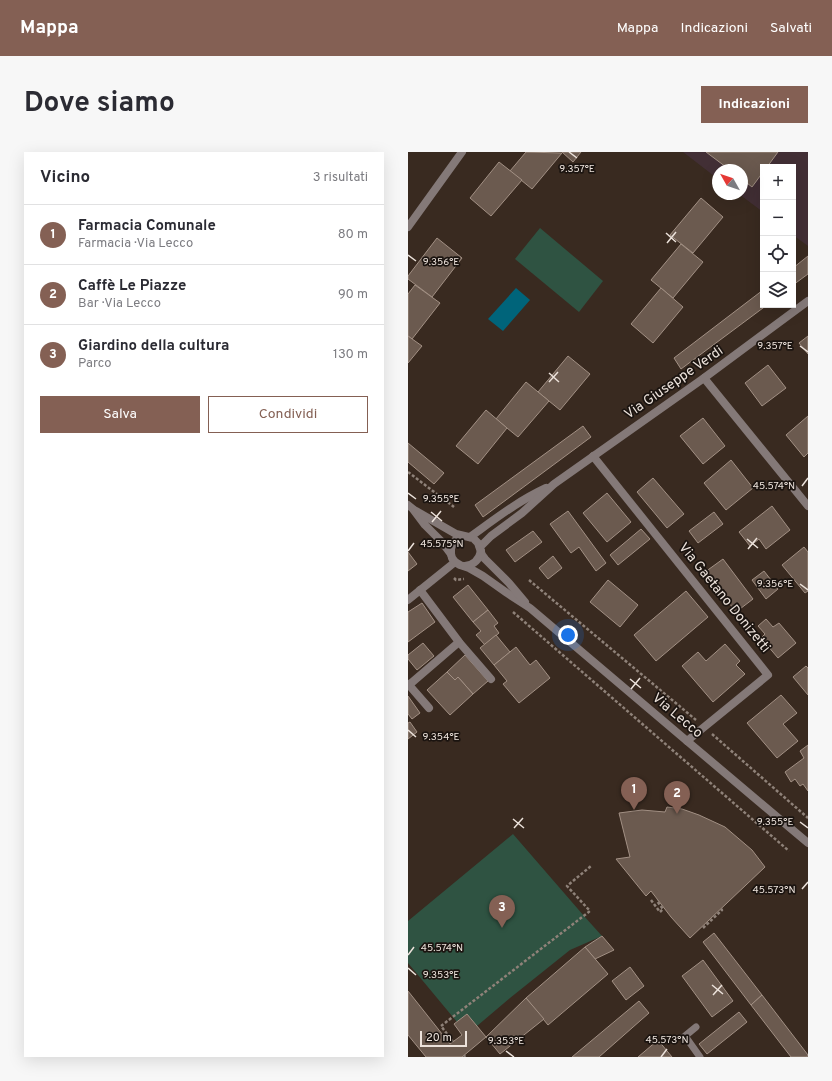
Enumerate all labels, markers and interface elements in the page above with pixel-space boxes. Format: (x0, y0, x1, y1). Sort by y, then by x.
text: Mappa (20, 16, 79, 40)
text: Mappa (617, 20, 658, 37)
text: Indicazioni (680, 20, 748, 37)
text: Salvati (770, 20, 812, 37)
text: Dove siamo (24, 86, 175, 122)
button: Indicazioni (701, 86, 808, 123)
text: 9.357°E (559, 163, 595, 176)
north arrow (712, 164, 748, 200)
map controls (760, 164, 796, 308)
button: + (760, 164, 796, 200)
text: Vicino (40, 167, 90, 189)
text: 3 risultati (313, 170, 368, 186)
button: − (760, 200, 796, 236)
text: Farmacia Comunale (78, 217, 216, 236)
text: 1 (50, 227, 56, 243)
text: 80 m (338, 227, 368, 243)
text: Farmacia · Via Lecco (78, 236, 193, 252)
button: locate (760, 236, 796, 272)
text: 9.356°E (423, 256, 459, 269)
button: layers (760, 272, 796, 308)
text: Caffè Le Piazze (78, 277, 186, 296)
text: 2 (49, 287, 57, 303)
text: 90 m (338, 287, 368, 303)
text: Bar · Via Lecco (78, 296, 161, 312)
text: Giardino della cultura (78, 337, 229, 356)
text: 9.357°E (757, 340, 793, 353)
street label: Via Giuseppe Verdi (621, 343, 727, 423)
text: 3 (49, 347, 57, 363)
text: 130 m (333, 347, 368, 363)
text: Parco (78, 356, 112, 372)
button: Salva (40, 396, 200, 433)
button: Condividi (208, 396, 368, 433)
text: 45.574°N (753, 480, 795, 493)
text: 9.355°E (423, 493, 459, 506)
text: 45.575°N (420, 538, 464, 551)
street label: Via Gaetano Donizetti (674, 540, 774, 656)
text: 9.356°E (757, 578, 793, 591)
your location (558, 625, 578, 645)
street label: Via Lecco (648, 690, 706, 742)
text: 9.354°E (423, 731, 459, 744)
pin: 1 (621, 777, 647, 810)
pin: 2 (664, 781, 690, 814)
text: 9.355°E (757, 816, 793, 829)
text: 45.573°N (752, 884, 796, 897)
pin: 3 (489, 895, 515, 928)
text: 45.574°N (421, 942, 463, 955)
text: 9.353°E (423, 969, 459, 982)
scale bar (420, 1029, 467, 1048)
text: 20 m (426, 1031, 452, 1045)
text: 45.573°N (645, 1034, 689, 1047)
text: 9.353°E (488, 1035, 524, 1048)

